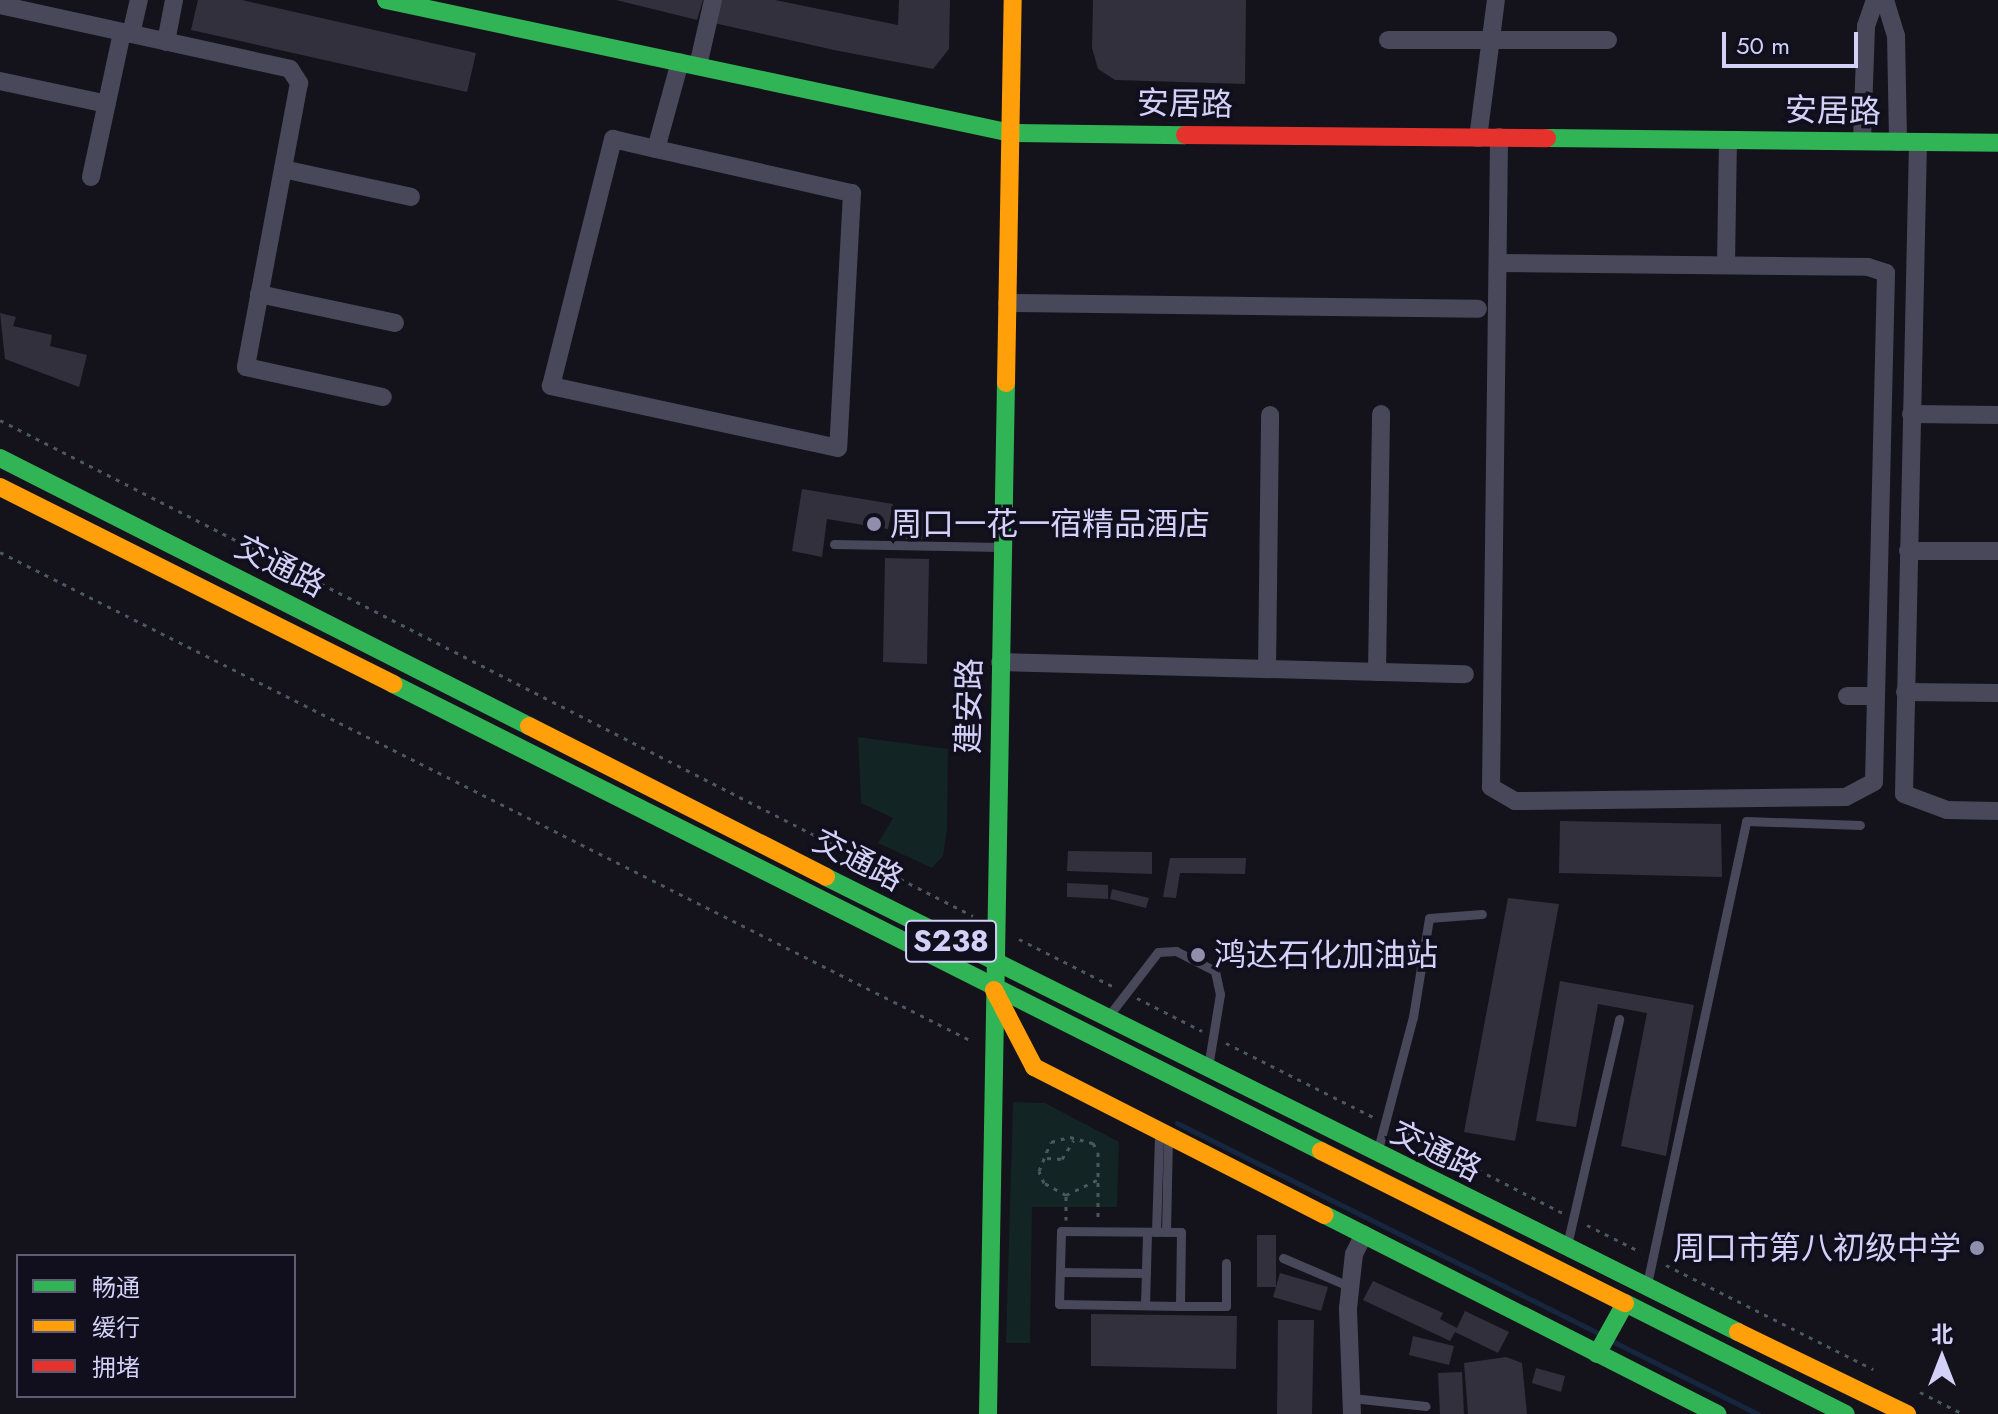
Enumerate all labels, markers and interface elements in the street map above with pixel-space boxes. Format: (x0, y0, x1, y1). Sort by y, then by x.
scale bar (1726, 16, 1862, 66)
text: 50 m (1736, 28, 1790, 63)
street label: 安居路 (1137, 84, 1233, 124)
street label: 安居路 (1785, 91, 1881, 131)
place label: 周口一花一宿精品酒店 (890, 505, 1210, 543)
marker: 周口一花一宿精品酒店 (865, 515, 883, 533)
street label: 交通路 (229, 527, 331, 605)
street label: 建安路 (949, 658, 989, 754)
street label: 交通路 (807, 821, 909, 899)
road number: S238 (905, 915, 997, 967)
place label: 鸿达石化加油站 (1214, 936, 1438, 974)
marker: 鸿达石化加油站 (1189, 946, 1207, 964)
street label: 交通路 (1384, 1113, 1488, 1189)
place label: 周口市第八初级中学 (1673, 1229, 1961, 1267)
marker: 周口市第八初级中学 (1968, 1239, 1986, 1257)
legend (16, 1254, 296, 1398)
text: 畅通 (92, 1270, 140, 1305)
text: 缓行 (92, 1310, 140, 1345)
north arrow (1902, 1318, 1982, 1398)
text: 北 (1931, 1318, 1953, 1350)
text: 拥堵 (92, 1350, 140, 1385)

